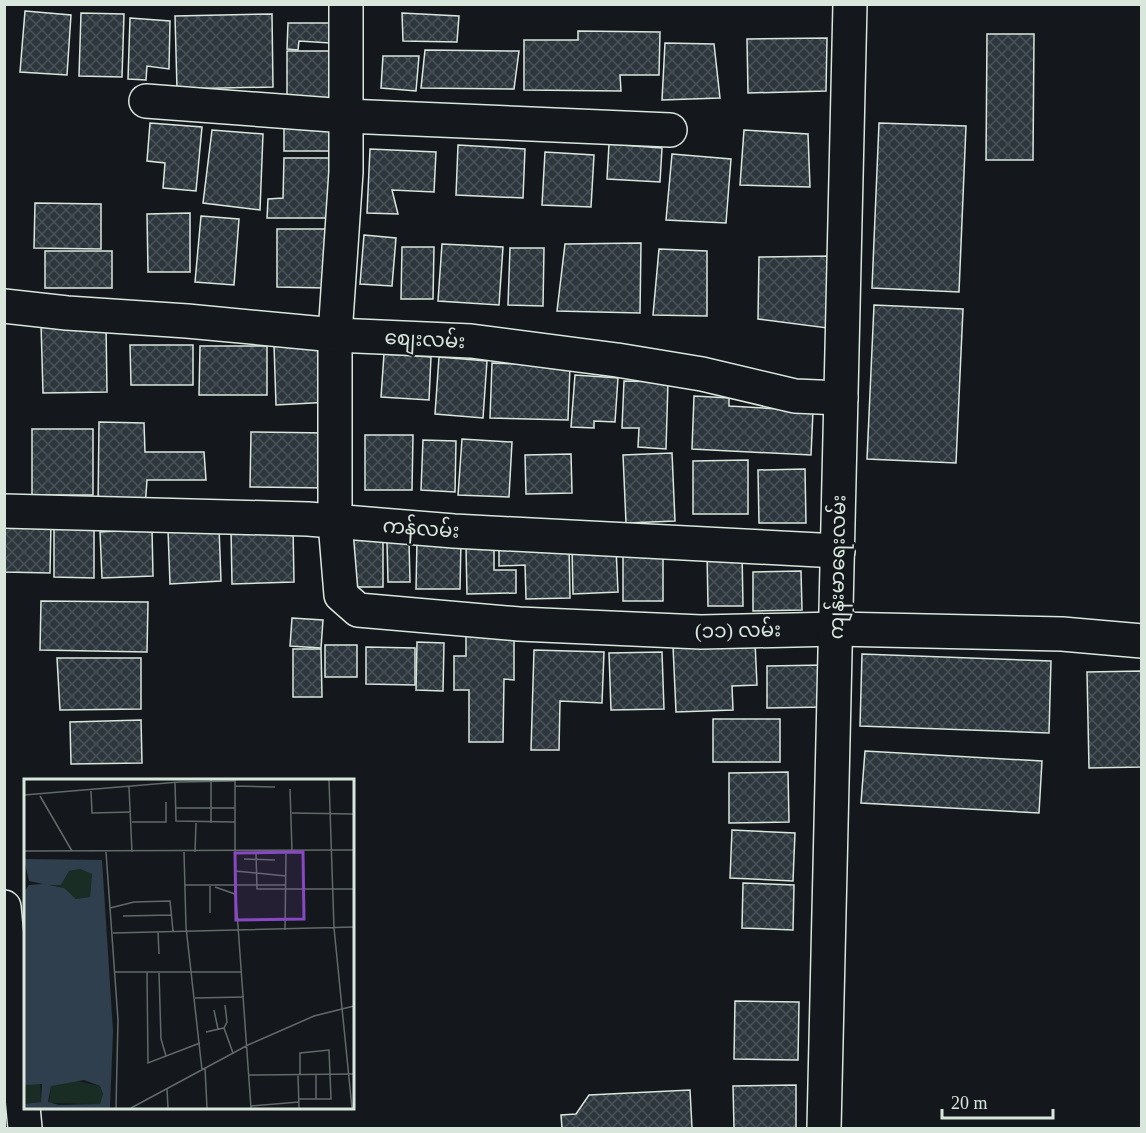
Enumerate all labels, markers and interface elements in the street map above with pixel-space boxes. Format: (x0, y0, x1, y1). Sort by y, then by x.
street label: စျေးလမ်း (384, 323, 466, 357)
street label: ကျန်းမာရေးလမ်း (822, 494, 854, 640)
street label: ကန်လမ်း (382, 511, 460, 547)
street label: (၁၁) လမ်း (695, 615, 781, 643)
inset map (24, 779, 354, 1109)
scale bar (942, 1082, 1053, 1120)
text: 20 m (951, 1093, 988, 1113)

